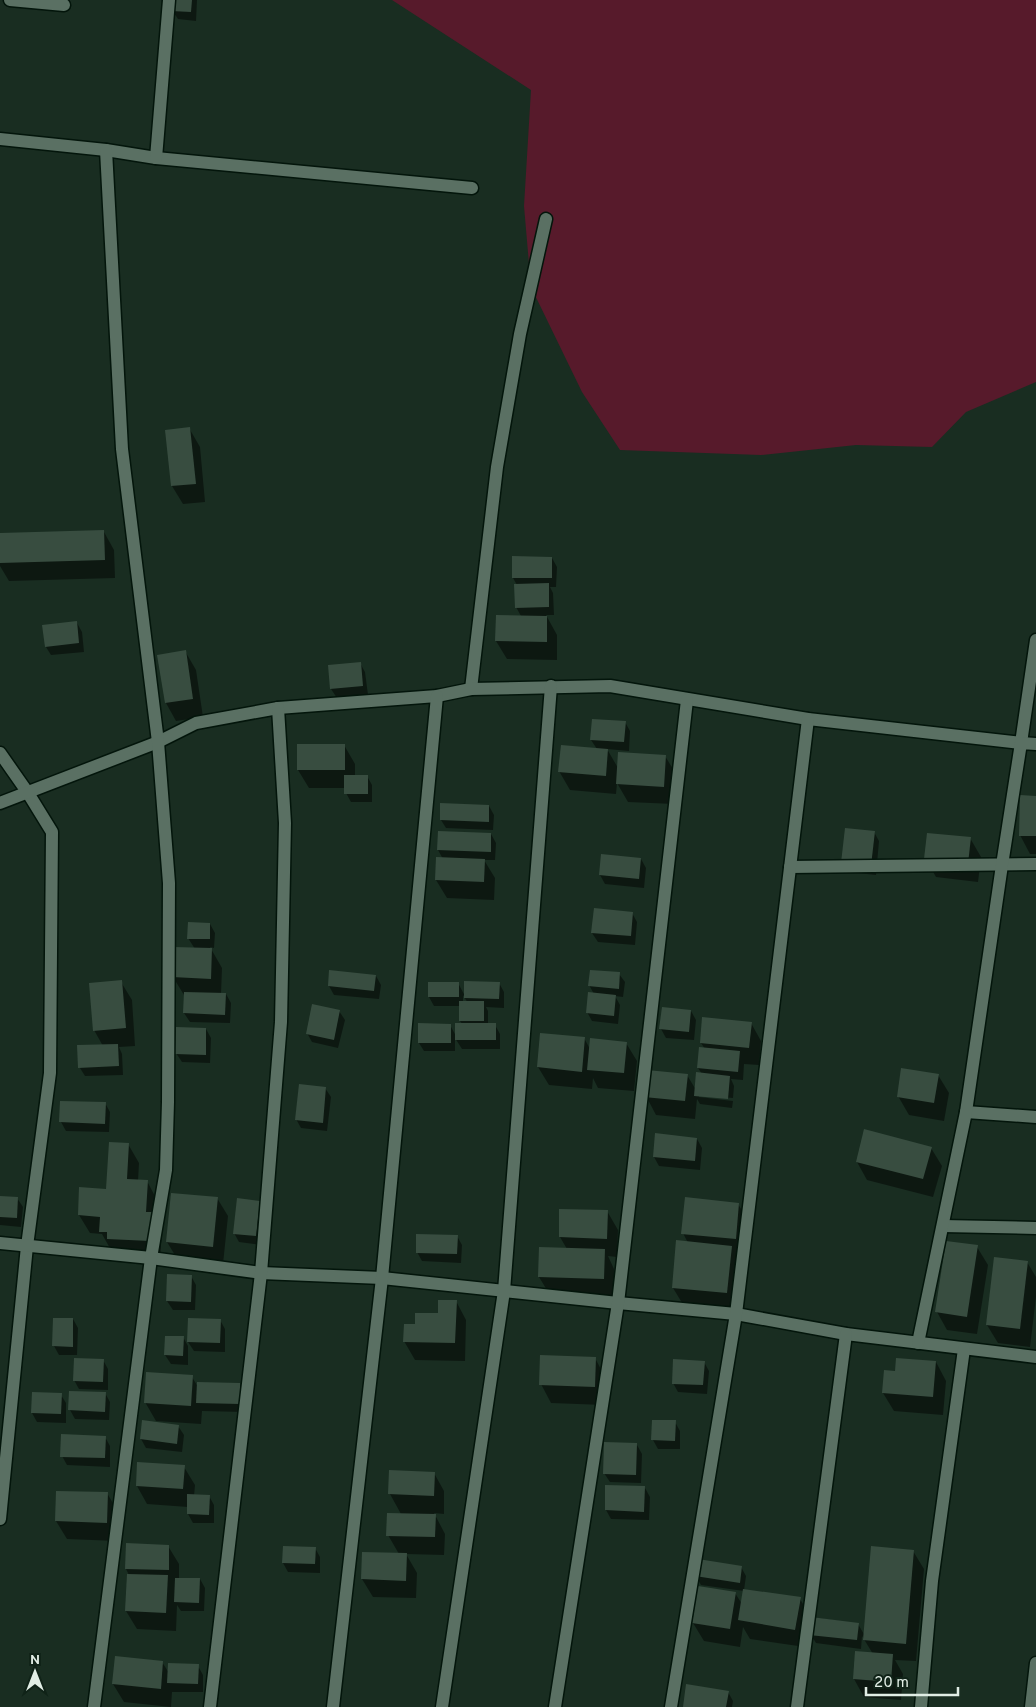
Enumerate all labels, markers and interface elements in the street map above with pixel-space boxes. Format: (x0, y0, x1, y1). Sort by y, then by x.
north arrow (10, 1647, 60, 1697)
text: N (30, 1652, 40, 1669)
scale bar (866, 1664, 958, 1696)
text: 20 m (874, 1674, 909, 1693)

